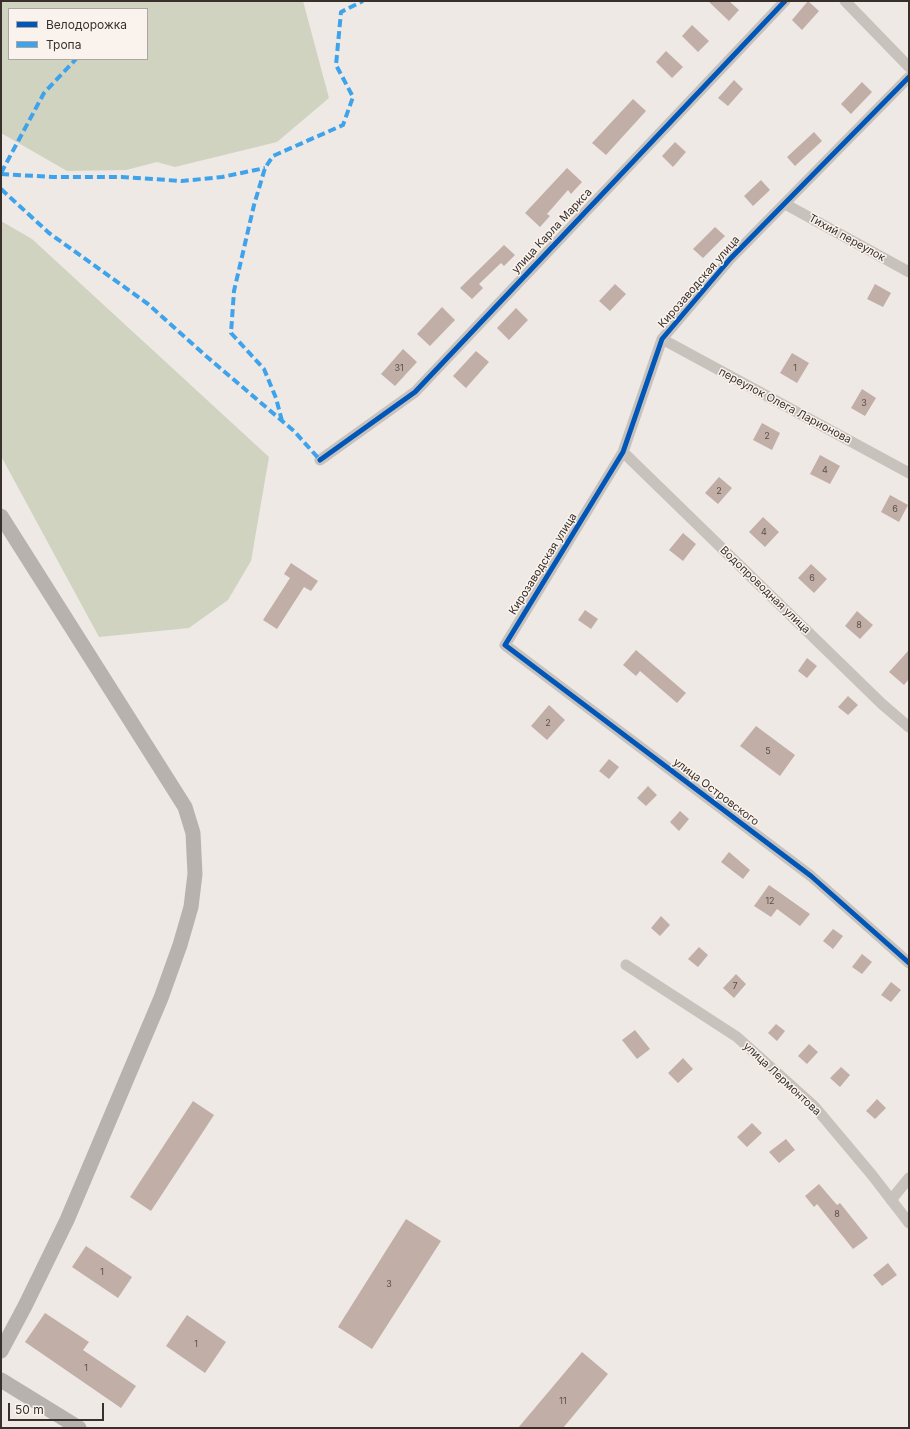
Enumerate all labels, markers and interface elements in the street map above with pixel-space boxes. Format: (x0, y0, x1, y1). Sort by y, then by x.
legend (8, 8, 148, 60)
text: Велодорожка (46, 17, 127, 32)
text: Тропа (46, 37, 81, 52)
street label: улица Карла Маркса (509, 186, 595, 276)
street label: Тихий переулок (806, 212, 888, 264)
street label: Кирозаводская улица (655, 233, 743, 331)
house number: 31 (394, 363, 404, 373)
house number: 1 (793, 363, 797, 373)
street label: переулок Олега Ларионова (716, 365, 854, 447)
house number: 3 (861, 398, 867, 408)
house number: 2 (764, 431, 770, 441)
house number: 4 (822, 465, 828, 475)
house number: 2 (716, 486, 722, 496)
house number: 6 (892, 504, 898, 514)
street label: Кирозаводская улица (506, 511, 580, 617)
house number: 4 (761, 527, 767, 537)
street label: Водопроводная улица (717, 544, 813, 636)
house number: 6 (809, 573, 815, 583)
house number: 8 (856, 620, 862, 630)
house number: 2 (545, 718, 551, 728)
house number: 5 (765, 746, 771, 756)
street label: улица Островского (671, 756, 761, 828)
house number: 12 (765, 896, 775, 906)
house number: 7 (732, 981, 738, 991)
street label: улица Лермонтова (740, 1040, 824, 1118)
house number: 8 (834, 1209, 840, 1219)
house number: 1 (100, 1267, 104, 1277)
house number: 3 (386, 1279, 392, 1289)
house number: 1 (194, 1339, 198, 1349)
house number: 1 (84, 1363, 88, 1373)
scale bar (10, 1395, 106, 1421)
house number: 11 (559, 1396, 567, 1406)
text: 50 m (15, 1402, 44, 1417)

